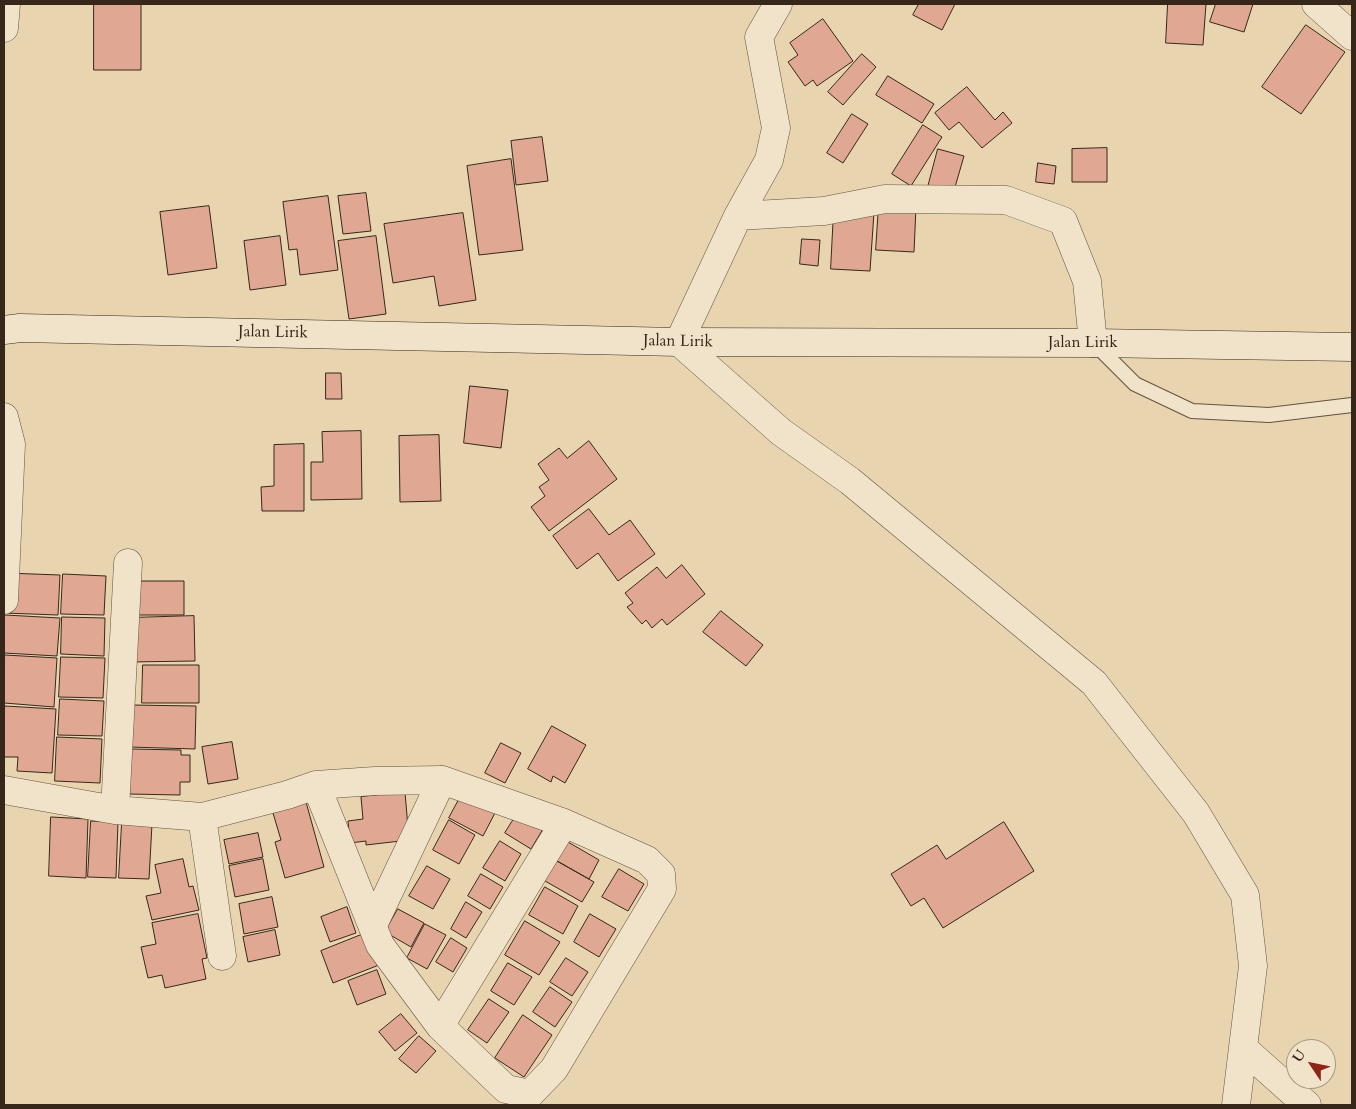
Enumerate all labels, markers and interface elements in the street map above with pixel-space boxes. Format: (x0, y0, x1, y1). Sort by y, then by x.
street label: Jalan Lirik (238, 323, 308, 343)
street label: Jalan Lirik (643, 332, 713, 352)
street label: Jalan Lirik (1048, 333, 1118, 353)
north arrow (1286, 1039, 1336, 1089)
text: U (1288, 1046, 1310, 1066)

